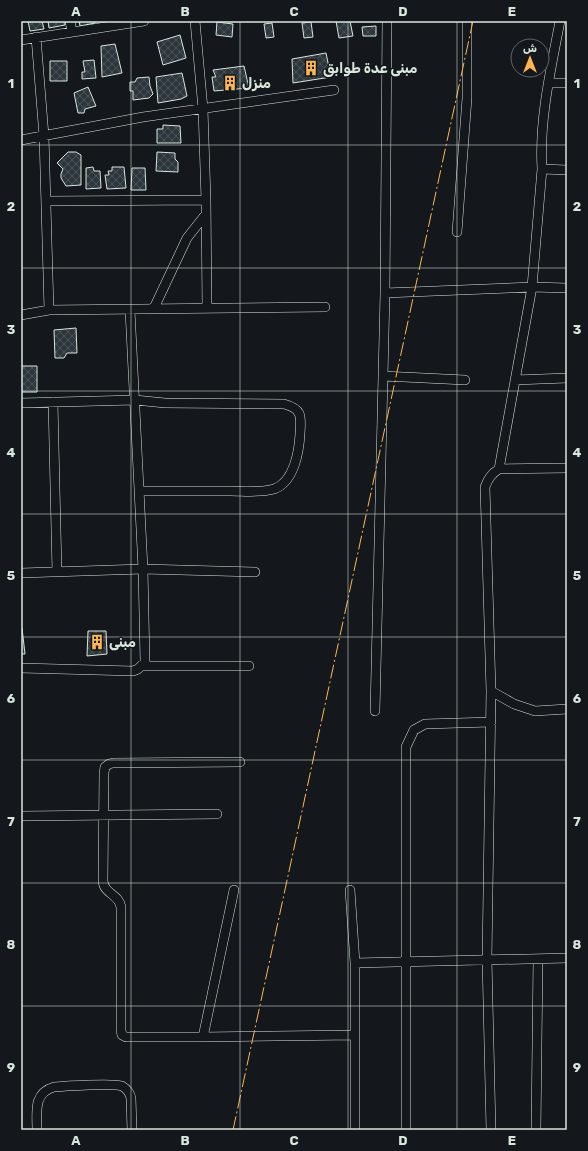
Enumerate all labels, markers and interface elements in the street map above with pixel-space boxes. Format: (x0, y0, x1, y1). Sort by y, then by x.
text: A (71, 4, 81, 19)
text: B (180, 4, 190, 19)
text: C (289, 4, 299, 19)
text: D (398, 4, 408, 19)
text: E (508, 4, 516, 19)
north arrow (510, 38, 550, 78)
text: ش (523, 42, 537, 55)
building icon: مبنى عدة طوابق (302, 59, 320, 77)
place label: مبنى عدة طوابق (323, 60, 417, 77)
building icon: منزل (221, 74, 239, 92)
place label: منزل (242, 75, 271, 92)
text: 1 (8, 76, 14, 91)
text: 1 (574, 76, 580, 91)
text: 2 (7, 199, 15, 214)
text: 2 (573, 199, 581, 214)
text: 3 (7, 322, 16, 337)
text: 3 (573, 322, 582, 337)
text: 4 (7, 445, 16, 460)
text: 4 (573, 445, 582, 460)
text: 5 (7, 568, 15, 583)
text: 5 (573, 568, 581, 583)
building icon: مبنى (88, 633, 106, 651)
place label: مبنى (109, 634, 136, 651)
text: 6 (7, 691, 16, 706)
text: 6 (573, 691, 582, 706)
text: 7 (7, 814, 15, 829)
text: 7 (573, 814, 581, 829)
text: 8 (7, 937, 16, 952)
text: 8 (573, 937, 582, 952)
text: 9 (7, 1060, 15, 1075)
text: 9 (573, 1060, 581, 1075)
text: A (71, 1133, 81, 1148)
text: B (180, 1133, 190, 1148)
text: C (289, 1133, 299, 1148)
text: D (398, 1133, 408, 1148)
text: E (508, 1133, 516, 1148)

